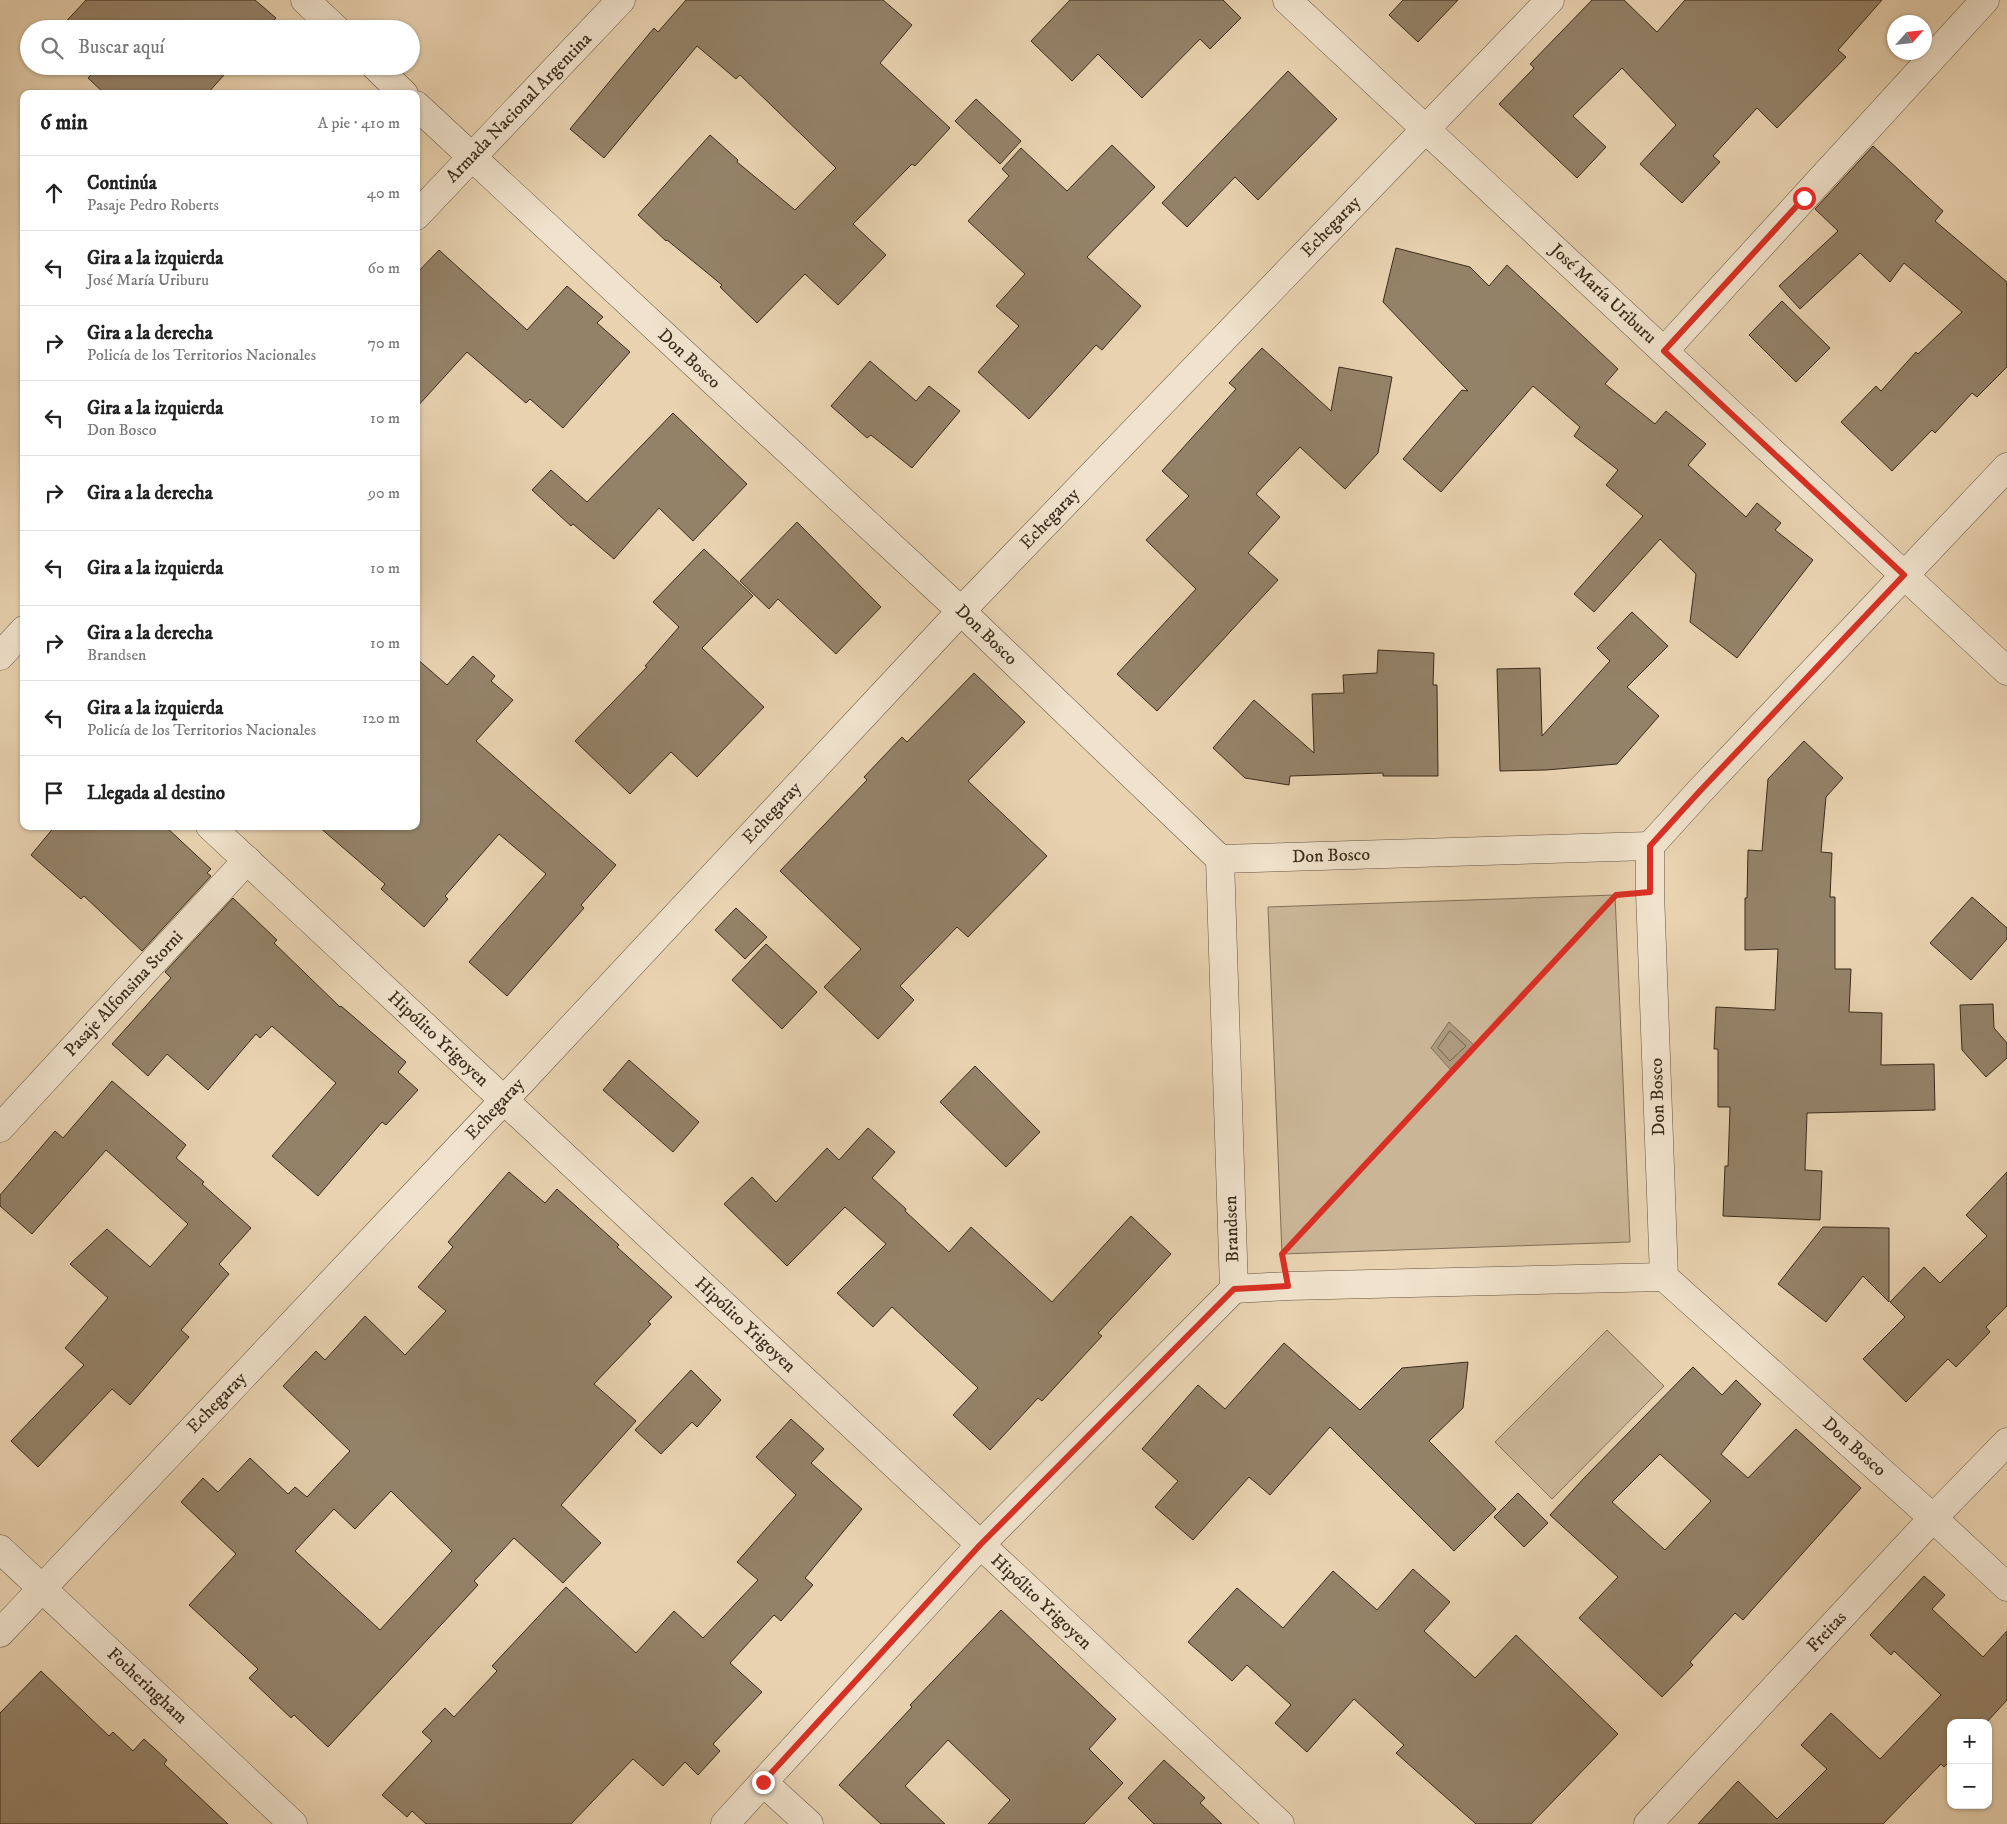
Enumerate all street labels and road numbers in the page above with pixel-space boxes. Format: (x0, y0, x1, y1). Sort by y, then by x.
street label: Armada Nacional Argentina (441, 28, 597, 188)
street label: Echegaray (1297, 192, 1366, 262)
street label: José María Uriburu (1544, 238, 1661, 349)
street label: Don Bosco (653, 324, 725, 394)
street label: Echegaray (1016, 484, 1085, 554)
street label: Don Bosco (950, 600, 1022, 670)
street label: Echegaray (738, 777, 806, 848)
street label: Don Bosco (1292, 844, 1371, 868)
street label: Pasaje Alfonsina Storni (60, 926, 188, 1062)
street label: Hipólito Yrigoyen (383, 987, 494, 1092)
street label: Don Bosco (1646, 1057, 1670, 1136)
street label: Echegaray (461, 1073, 529, 1144)
street label: Brandsen (1220, 1195, 1244, 1263)
street label: Hipólito Yrigoyen (690, 1273, 801, 1378)
street label: Echegaray (183, 1368, 252, 1438)
street label: Don Bosco (1818, 1413, 1891, 1481)
street label: Hipólito Yrigoyen (986, 1550, 1097, 1655)
street label: Freitas (1802, 1607, 1852, 1657)
street label: Fotheringham (102, 1643, 192, 1729)

